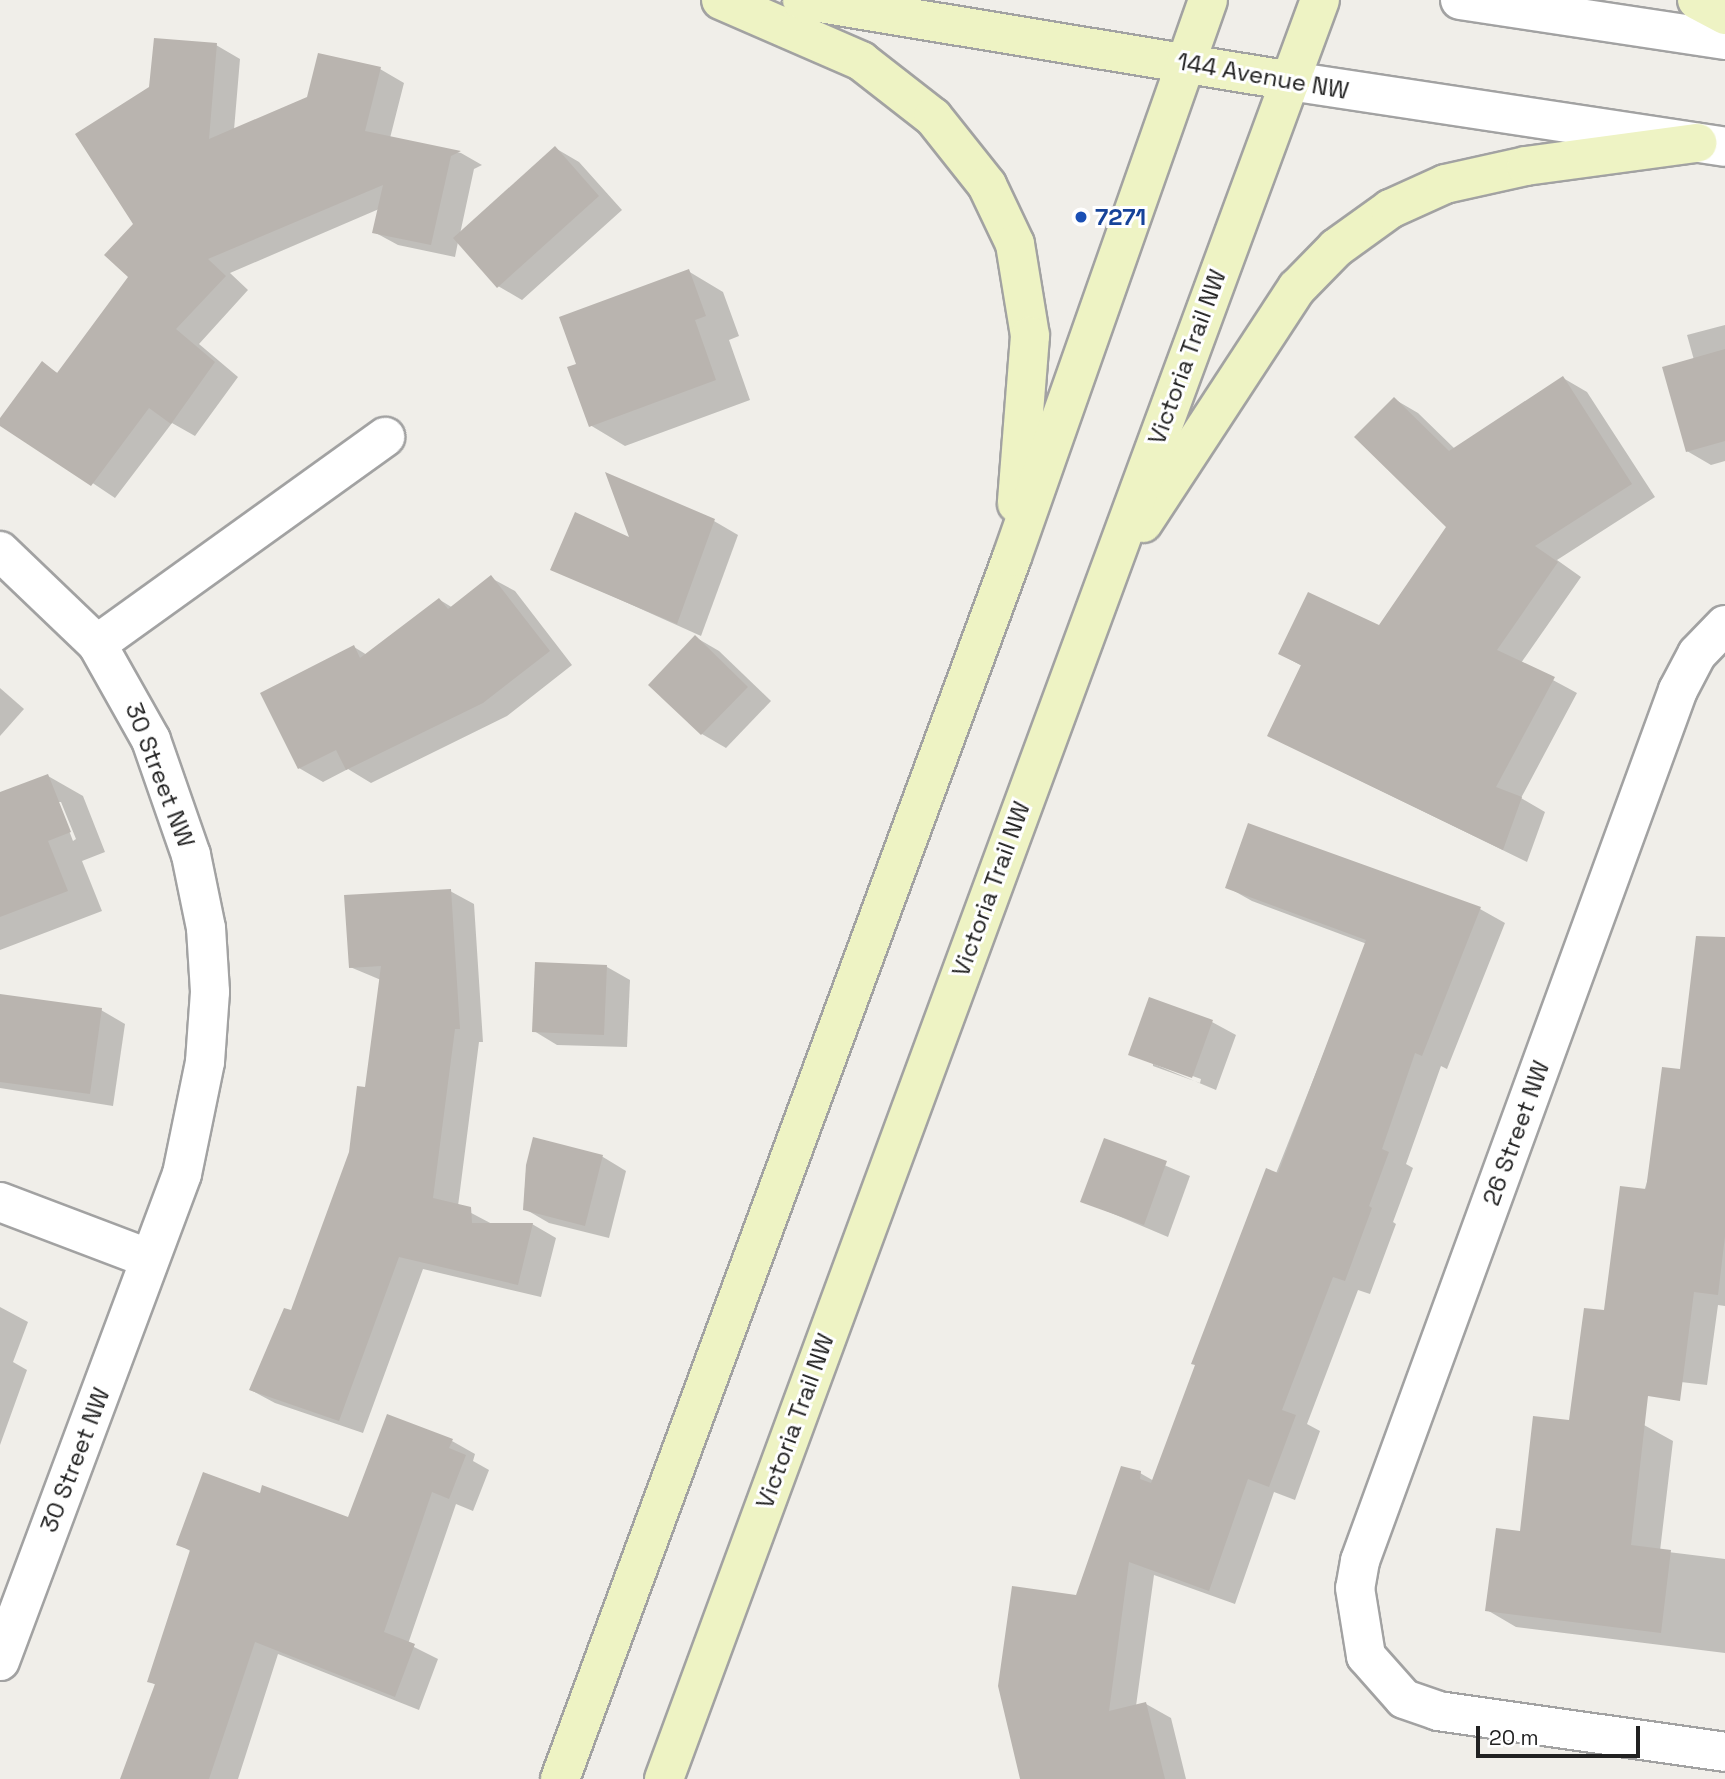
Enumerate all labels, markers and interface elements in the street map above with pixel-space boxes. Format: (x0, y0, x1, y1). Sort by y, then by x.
street label: 144 Avenue NW (1175, 47, 1351, 105)
place label: 7271 (1095, 203, 1146, 231)
marker: 7271 (1073, 209, 1089, 225)
street label: Victoria Trail NW (1142, 265, 1232, 449)
street label: 30 Street NW (119, 699, 201, 851)
street label: Victoria Trail NW (946, 797, 1036, 981)
street label: 26 Street NW (1477, 1057, 1555, 1209)
street label: Victoria Trail NW (750, 1329, 840, 1513)
street label: 30 Street NW (34, 1384, 116, 1536)
scale bar (1480, 1712, 1644, 1756)
text: 20 m (1489, 1724, 1539, 1751)

